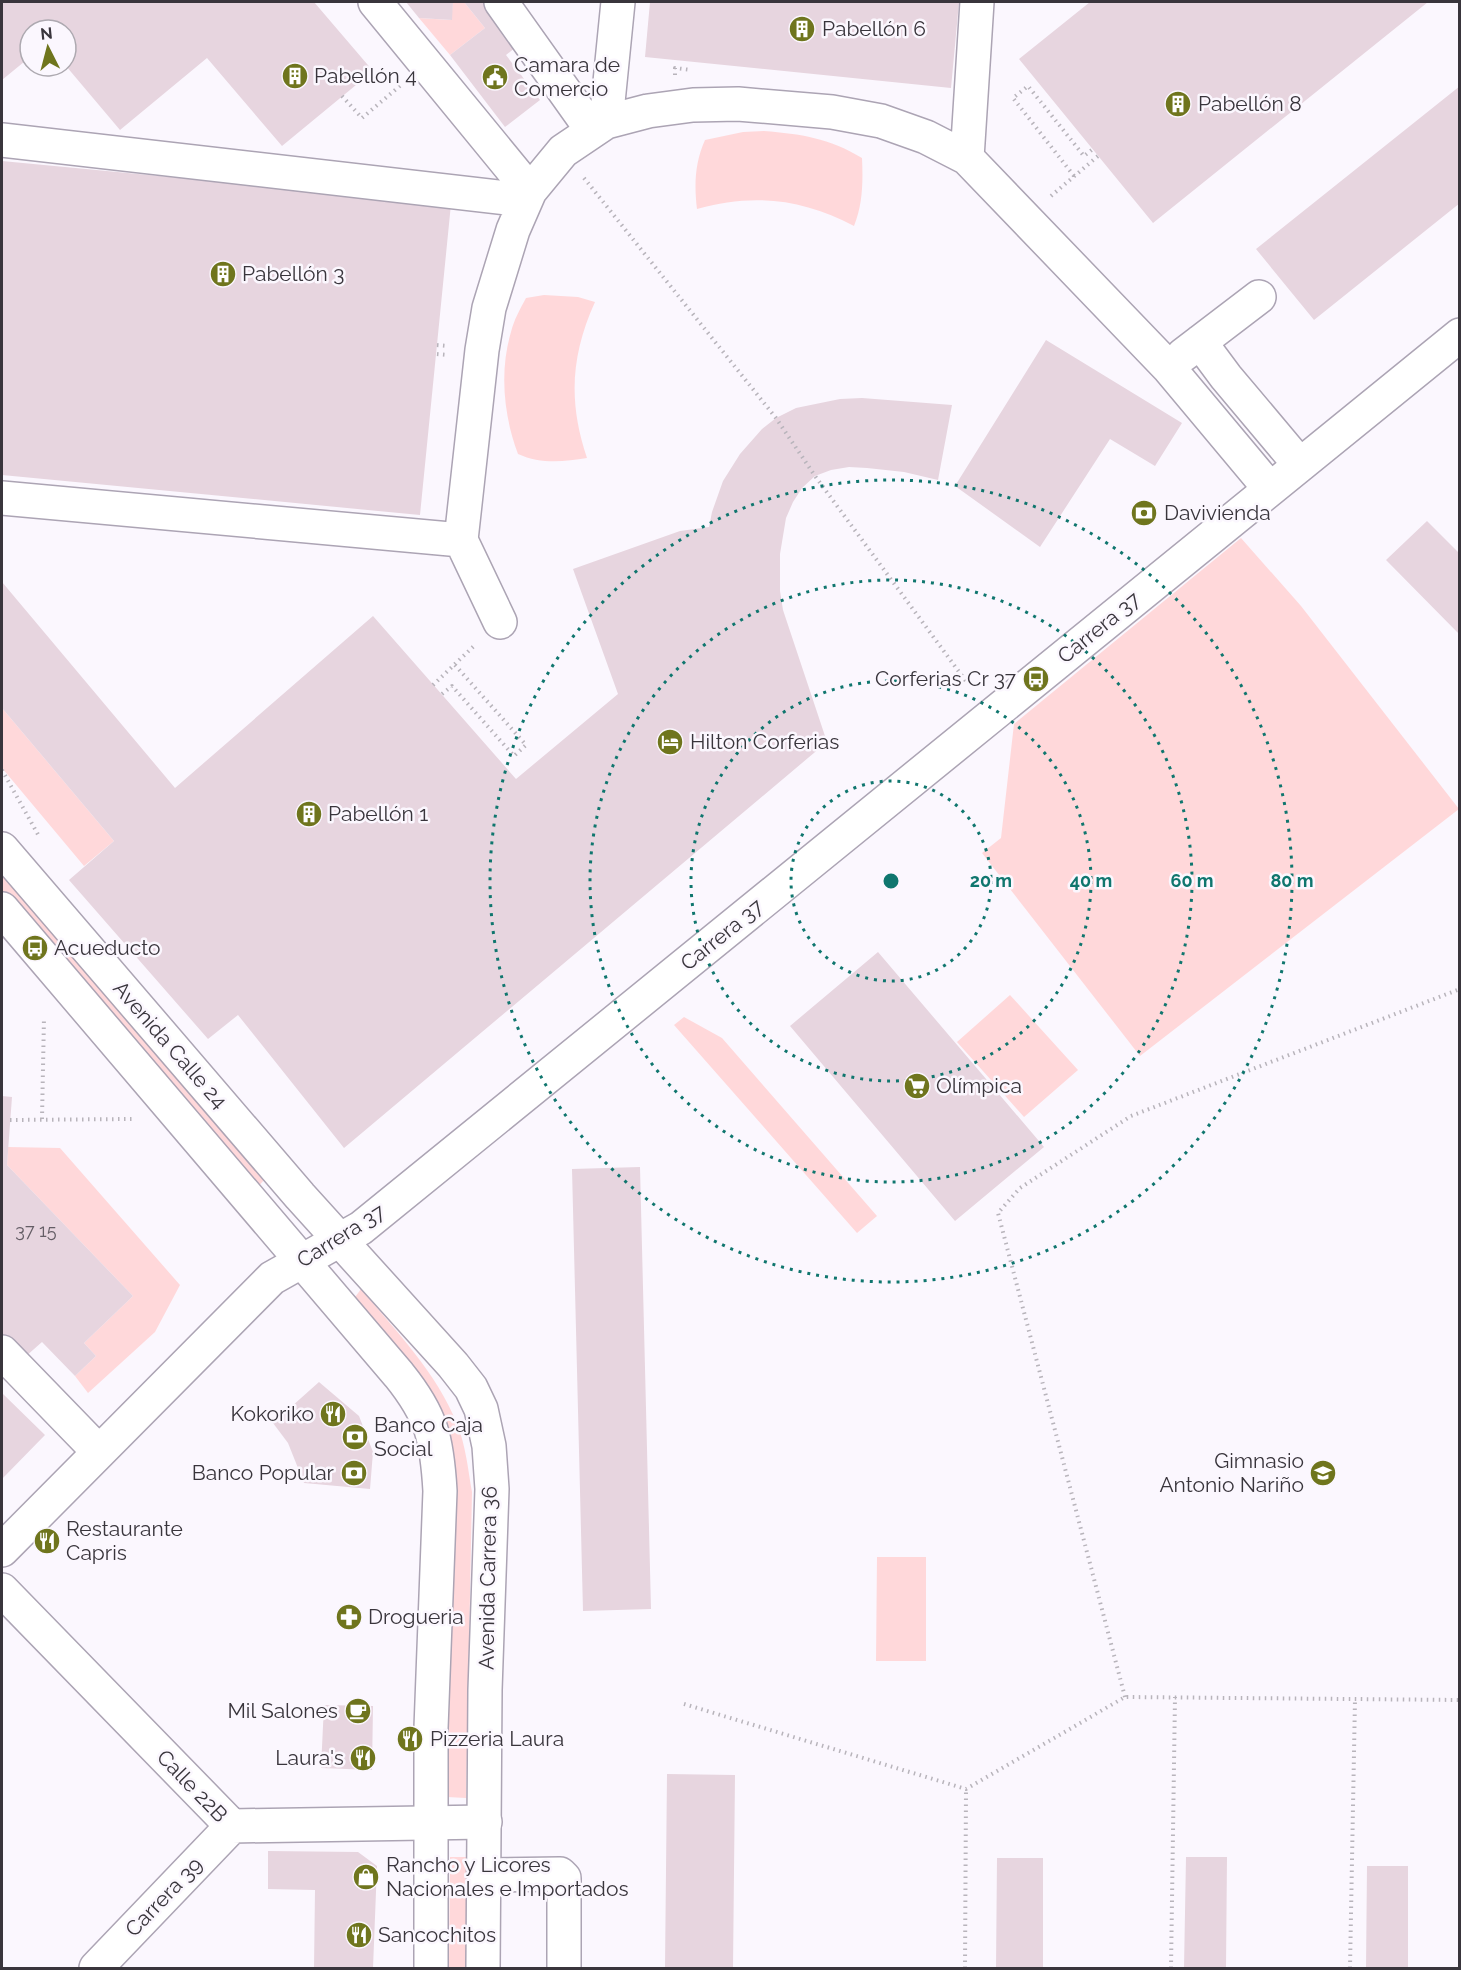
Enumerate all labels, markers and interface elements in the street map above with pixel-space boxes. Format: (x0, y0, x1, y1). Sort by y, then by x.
building icon: Pabellón 6 (787, 14, 817, 44)
place label: Pabellón 6 (822, 16, 926, 41)
north arrow (18, 18, 78, 78)
text: N (39, 23, 54, 44)
place label: Camara de Comercio (514, 52, 620, 101)
building icon: Pabellón 4 (280, 61, 310, 91)
public building icon: Camara de Comercio (480, 62, 510, 92)
place label: Pabellón 4 (314, 63, 417, 88)
building icon: Pabellón 8 (1163, 89, 1193, 119)
place label: Pabellón 8 (1198, 91, 1302, 116)
building icon: Pabellón 3 (208, 259, 238, 289)
place label: Pabellón 3 (242, 261, 344, 286)
bank icon: Davivienda (1129, 498, 1159, 528)
place label: Davivienda (1164, 500, 1271, 525)
street label: Carrera 37 (1052, 586, 1146, 668)
bus stop icon: Corferias Cr 37 (1021, 664, 1051, 694)
place label: Corferias Cr 37 (875, 666, 1017, 691)
hotel icon: Hilton Corferias (655, 727, 685, 757)
place label: Hilton Corferias (690, 729, 839, 754)
building icon: Pabellón 1 (294, 799, 324, 829)
place label: Pabellón 1 (328, 801, 428, 826)
text: 20 m (970, 870, 1012, 891)
text: 40 m (1070, 870, 1112, 891)
text: 60 m (1170, 870, 1214, 891)
text: 80 m (1270, 870, 1314, 891)
centre of rings (881, 871, 901, 891)
street label: Carrera 37 (675, 893, 769, 975)
bus stop icon: Acueducto (20, 933, 50, 963)
place label: Acueducto (54, 935, 161, 960)
street label: Avenida Calle 24 (108, 976, 233, 1114)
supermarket icon: Olímpica (902, 1071, 932, 1101)
place label: Olímpica (936, 1073, 1022, 1098)
street label: Carrera 37 (292, 1198, 390, 1272)
house number: 37 15 (15, 1220, 57, 1241)
restaurant icon: Kokoriko (318, 1399, 348, 1429)
place label: Kokoriko (231, 1401, 314, 1426)
place label: Banco Caja Social (374, 1412, 483, 1461)
bank icon: Banco Caja Social (340, 1422, 370, 1452)
place label: Gimnasio Antonio Nariño (1159, 1448, 1304, 1497)
bank icon: Banco Popular (339, 1458, 369, 1488)
school or university icon: Gimnasio Antonio Nariño (1308, 1458, 1338, 1488)
place label: Banco Popular (192, 1460, 335, 1485)
street label: Avenida Carrera 36 (473, 1486, 502, 1670)
place label: Restaurante Capris (66, 1516, 183, 1565)
restaurant icon: Restaurante Capris (32, 1526, 62, 1556)
pharmacy icon: Drogueria (334, 1602, 364, 1632)
place label: Drogueria (368, 1604, 464, 1629)
cafe icon: Mil Salones (343, 1696, 373, 1726)
place label: Mil Salones (227, 1698, 338, 1723)
restaurant icon: Pizzeria Laura (395, 1724, 425, 1754)
place label: Pizzeria Laura (430, 1726, 564, 1751)
restaurant icon: Laura's (348, 1743, 378, 1773)
street label: Calle 22B (152, 1744, 233, 1827)
place label: Laura's (275, 1745, 344, 1770)
street label: Carrera 39 (120, 1852, 207, 1941)
place label: Rancho y Licores Nacionales e Importados (386, 1852, 629, 1901)
shop icon: Rancho y Licores Nacionales e Importados (351, 1862, 381, 1892)
restaurant icon: Sancochitos (344, 1920, 374, 1950)
place label: Sancochitos (378, 1922, 496, 1947)

